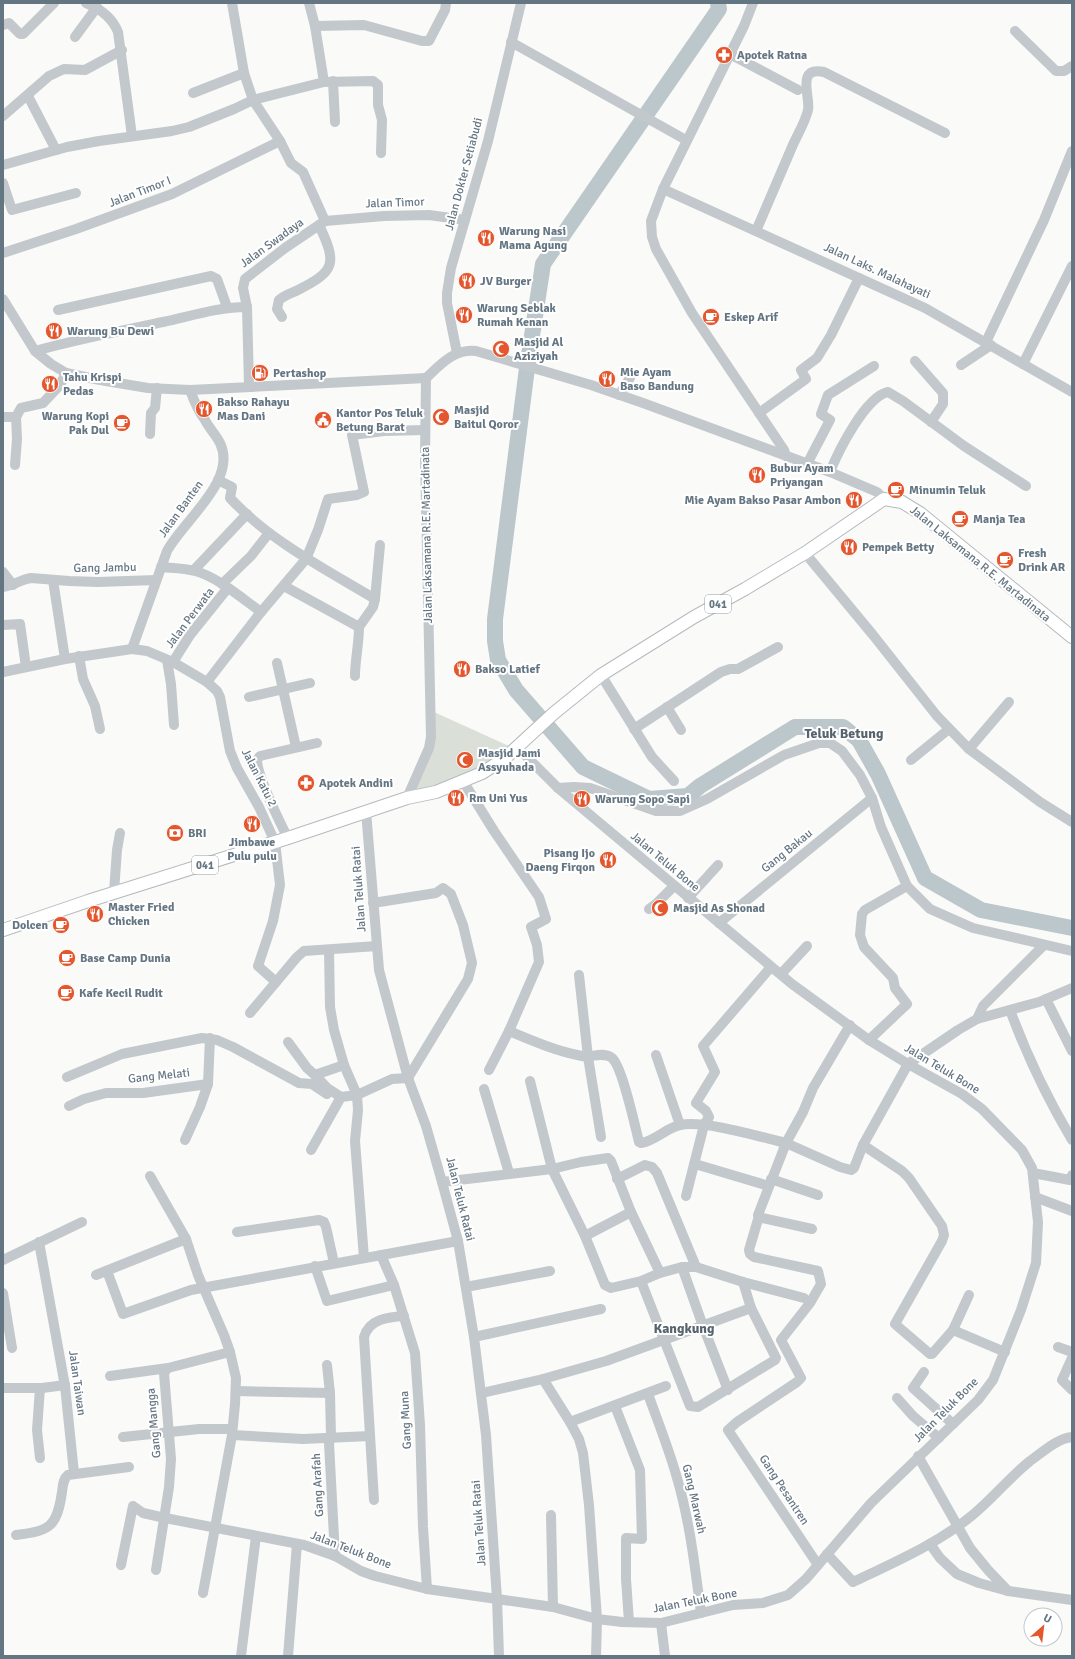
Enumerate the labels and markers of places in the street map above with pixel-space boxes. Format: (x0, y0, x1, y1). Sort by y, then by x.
pharmacy icon: Apotek Ratna (714, 45, 734, 65)
place label: Apotek Ratna (737, 48, 807, 63)
place label: Warung Nasi Mama Agung (499, 224, 568, 253)
restaurant icon: Warung Nasi Mama Agung (476, 228, 496, 248)
restaurant icon: JV Burger (457, 271, 477, 291)
place label: JV Burger (480, 274, 532, 289)
place label: Warung Seblak Rumah Kenan (477, 301, 557, 330)
restaurant icon: Warung Seblak Rumah Kenan (454, 305, 474, 325)
cafe icon: Eskep Arif (701, 307, 721, 327)
place label: Eskep Arif (724, 310, 778, 325)
restaurant icon: Warung Bu Dewi (44, 321, 64, 341)
place label: Warung Bu Dewi (67, 324, 154, 339)
place label: Masjid Al Aziziyah (514, 335, 563, 364)
mosque icon: Masjid Al Aziziyah (491, 339, 511, 359)
fuel station icon: Pertashop (250, 363, 270, 383)
place label: Mie Ayam Baso Bandung (620, 365, 694, 394)
place label: Pertashop (273, 366, 327, 381)
restaurant icon: Mie Ayam Baso Bandung (597, 369, 617, 389)
place label: Tahu Krispi Pedas (63, 370, 122, 399)
restaurant icon: Tahu Krispi Pedas (40, 374, 60, 394)
place label: Bakso Rahayu Mas Dani (217, 395, 290, 424)
restaurant icon: Bakso Rahayu Mas Dani (194, 399, 214, 419)
place label: Masjid Baitul Qoror (454, 403, 519, 432)
place label: Kantor Pos Teluk Betung Barat (336, 406, 423, 435)
mosque icon: Masjid Baitul Qoror (431, 407, 451, 427)
place label: Warung Kopi Pak Dul (42, 409, 109, 438)
public building icon: Kantor Pos Teluk Betung Barat (313, 410, 333, 430)
cafe icon: Warung Kopi Pak Dul (112, 413, 132, 433)
place label: Bubur Ayam Priyangan (770, 461, 834, 490)
restaurant icon: Bubur Ayam Priyangan (747, 465, 767, 485)
cafe icon: Minumin Teluk (886, 480, 906, 500)
place label: Minumin Teluk (909, 483, 986, 498)
restaurant icon: Mie Ayam Bakso Pasar Ambon (844, 490, 864, 510)
place label: Mie Ayam Bakso Pasar Ambon (685, 493, 841, 508)
cafe icon: Manja Tea (950, 509, 970, 529)
place label: Manja Tea (973, 512, 1025, 527)
restaurant icon: Pempek Betty (839, 537, 859, 557)
place label: Pempek Betty (862, 540, 934, 555)
place label: Fresh Drink AR (1018, 546, 1066, 575)
cafe icon: Fresh Drink AR (995, 550, 1015, 570)
restaurant icon: Bakso Latief (452, 659, 472, 679)
place label: Bakso Latief (475, 662, 540, 677)
place label: Masjid Jami Assyuhada (478, 746, 541, 775)
mosque icon: Masjid Jami Assyuhada (455, 750, 475, 770)
pharmacy icon: Apotek Andini (296, 773, 316, 793)
place label: Apotek Andini (319, 776, 393, 791)
restaurant icon: Rm Uni Yus (446, 788, 466, 808)
restaurant icon: Warung Sopo Sapi (572, 789, 592, 809)
place label: Rm Uni Yus (469, 791, 528, 806)
place label: Warung Sopo Sapi (595, 792, 690, 807)
restaurant icon: Jimbawe Pulu pulu (242, 814, 262, 834)
bank icon: BRI (165, 823, 185, 843)
place label: BRI (188, 826, 207, 841)
place label: Jimbawe Pulu pulu (227, 835, 277, 864)
place label: Pisang Ijo Daeng Firqon (526, 846, 595, 875)
restaurant icon: Pisang Ijo Daeng Firqon (598, 850, 618, 870)
mosque icon: Masjid As Shonad (650, 898, 670, 918)
place label: Master Fried Chicken (108, 900, 175, 929)
place label: Masjid As Shonad (673, 901, 766, 916)
restaurant icon: Master Fried Chicken (85, 904, 105, 924)
cafe icon: Dolcen (51, 915, 71, 935)
place label: Dolcen (12, 918, 48, 933)
cafe icon: Base Camp Dunia (57, 948, 77, 968)
place label: Base Camp Dunia (80, 951, 171, 966)
cafe icon: Kafe Kecil Rudit (56, 983, 76, 1003)
place label: Kafe Kecil Rudit (79, 986, 163, 1001)

